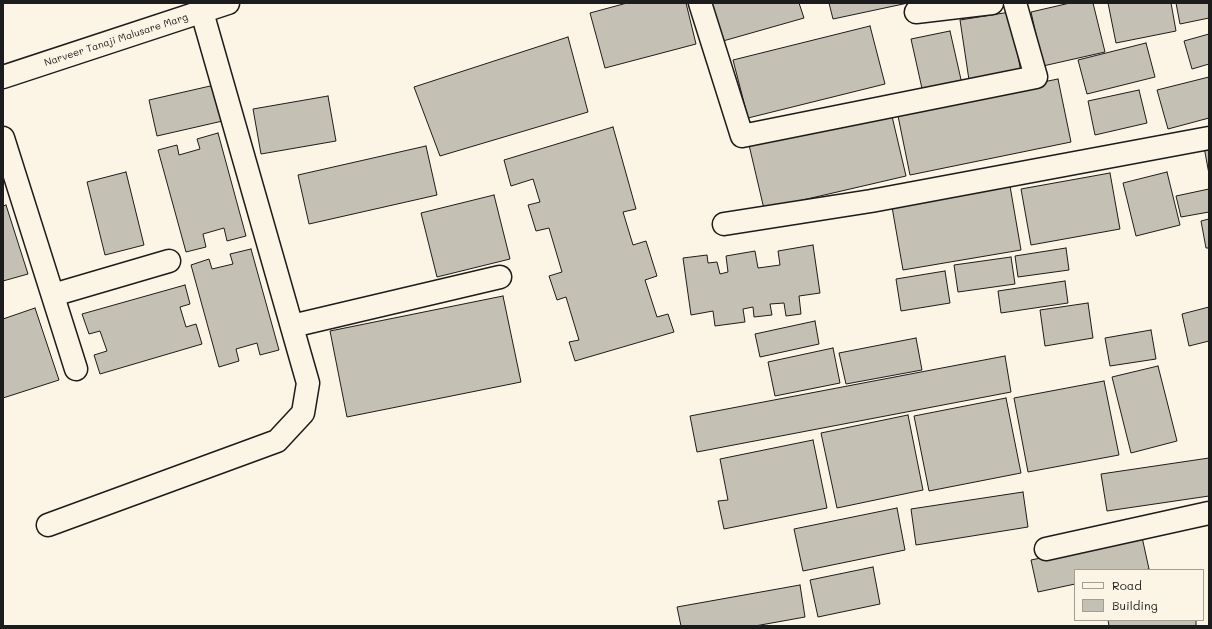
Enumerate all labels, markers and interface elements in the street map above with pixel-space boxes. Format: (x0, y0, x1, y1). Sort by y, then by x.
street label: Narveer Tanaji Malusare Marg (43, 11, 189, 69)
legend (1074, 569, 1204, 621)
text: Road (1112, 577, 1142, 593)
text: Building (1112, 597, 1158, 613)

